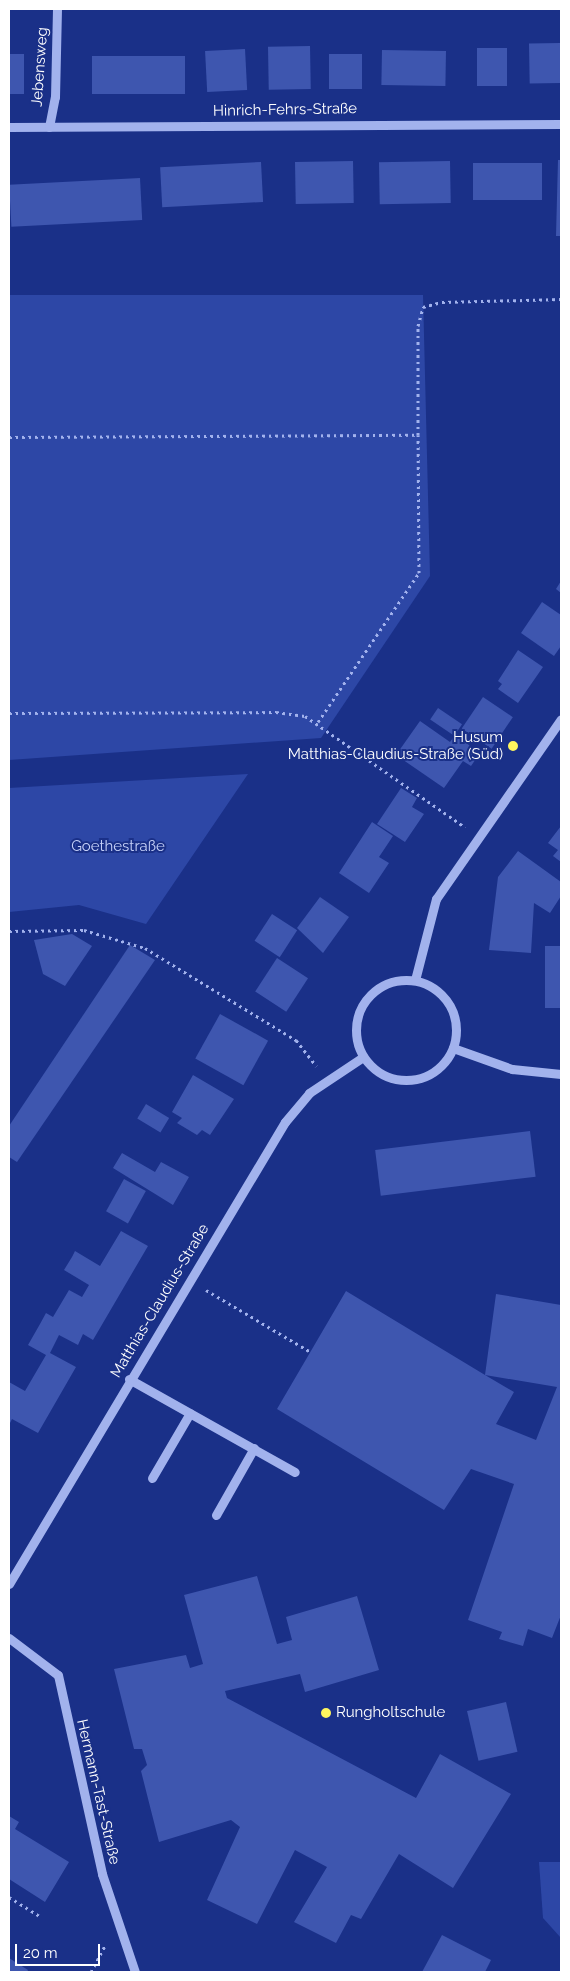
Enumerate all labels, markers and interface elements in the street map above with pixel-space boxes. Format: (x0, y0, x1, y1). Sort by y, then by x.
street label: Jebensweg (28, 27, 52, 107)
street label: Hinrich-Fehrs-Straße (213, 100, 357, 120)
place label: Husum Matthias-Claudius-Straße (Süd) (288, 728, 503, 763)
marker: Husum Matthias-Claudius-Straße (Süd) (507, 740, 519, 752)
park label: Goethestraße (71, 838, 165, 856)
street label: Matthias-Claudius-Straße (107, 1221, 213, 1381)
place label: Rungholtschule (336, 1704, 445, 1722)
marker: Rungholtschule (320, 1707, 332, 1719)
street label: Hermann-Tast-Straße (73, 1718, 123, 1866)
scale bar (18, 1934, 102, 1966)
text: 20 m (23, 1944, 58, 1962)

